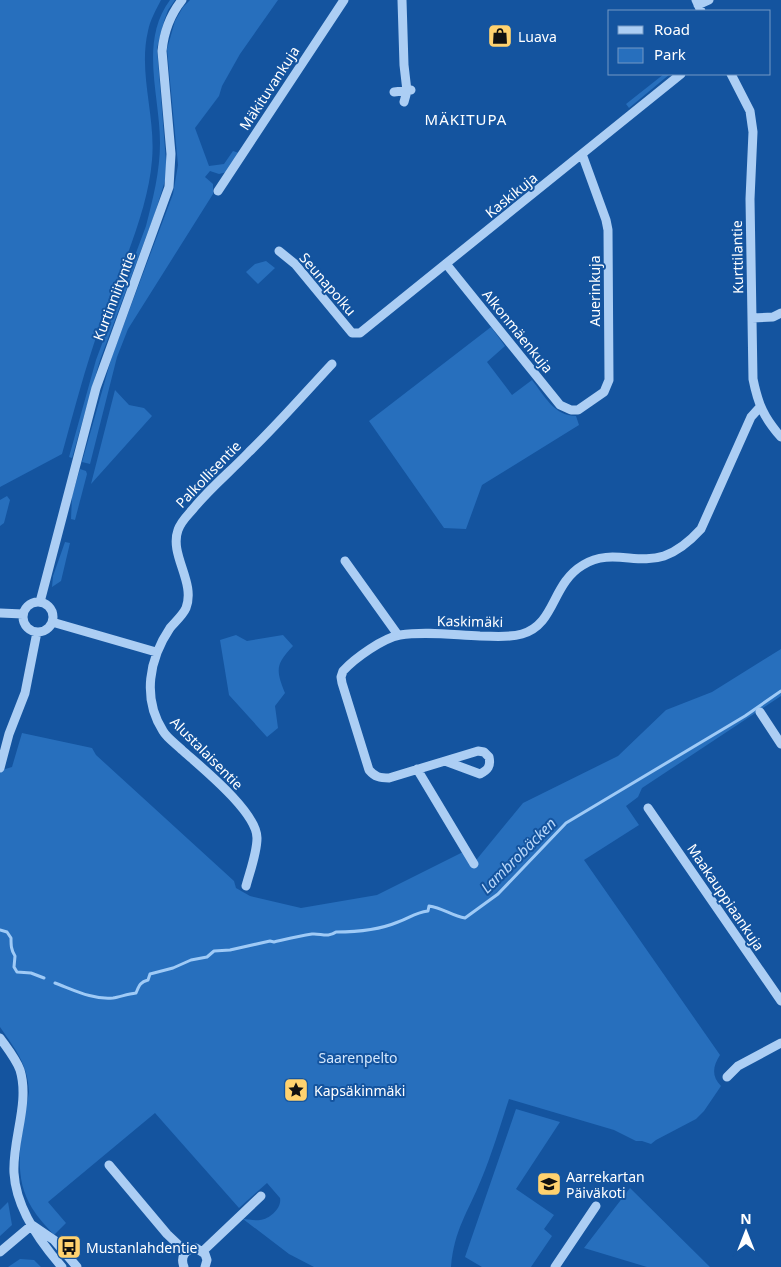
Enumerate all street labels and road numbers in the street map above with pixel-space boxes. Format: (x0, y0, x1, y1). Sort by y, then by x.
street label: Mäkituvankuja (235, 42, 303, 134)
street label: Kaskikuja (481, 168, 541, 222)
street label: Kurttilantie (727, 220, 747, 294)
street label: Seunapolku (295, 248, 361, 320)
street label: Kurtinniityntie (88, 249, 140, 343)
street label: Auerinkuja (585, 255, 604, 327)
street label: Alkonmäenkuja (478, 285, 558, 377)
street label: Palkollisentie (171, 436, 245, 512)
street label: Kaskimäki (437, 611, 503, 631)
street label: Alustalaisentie (166, 712, 248, 794)
street label: Maakauppiaankuja (683, 840, 769, 954)

